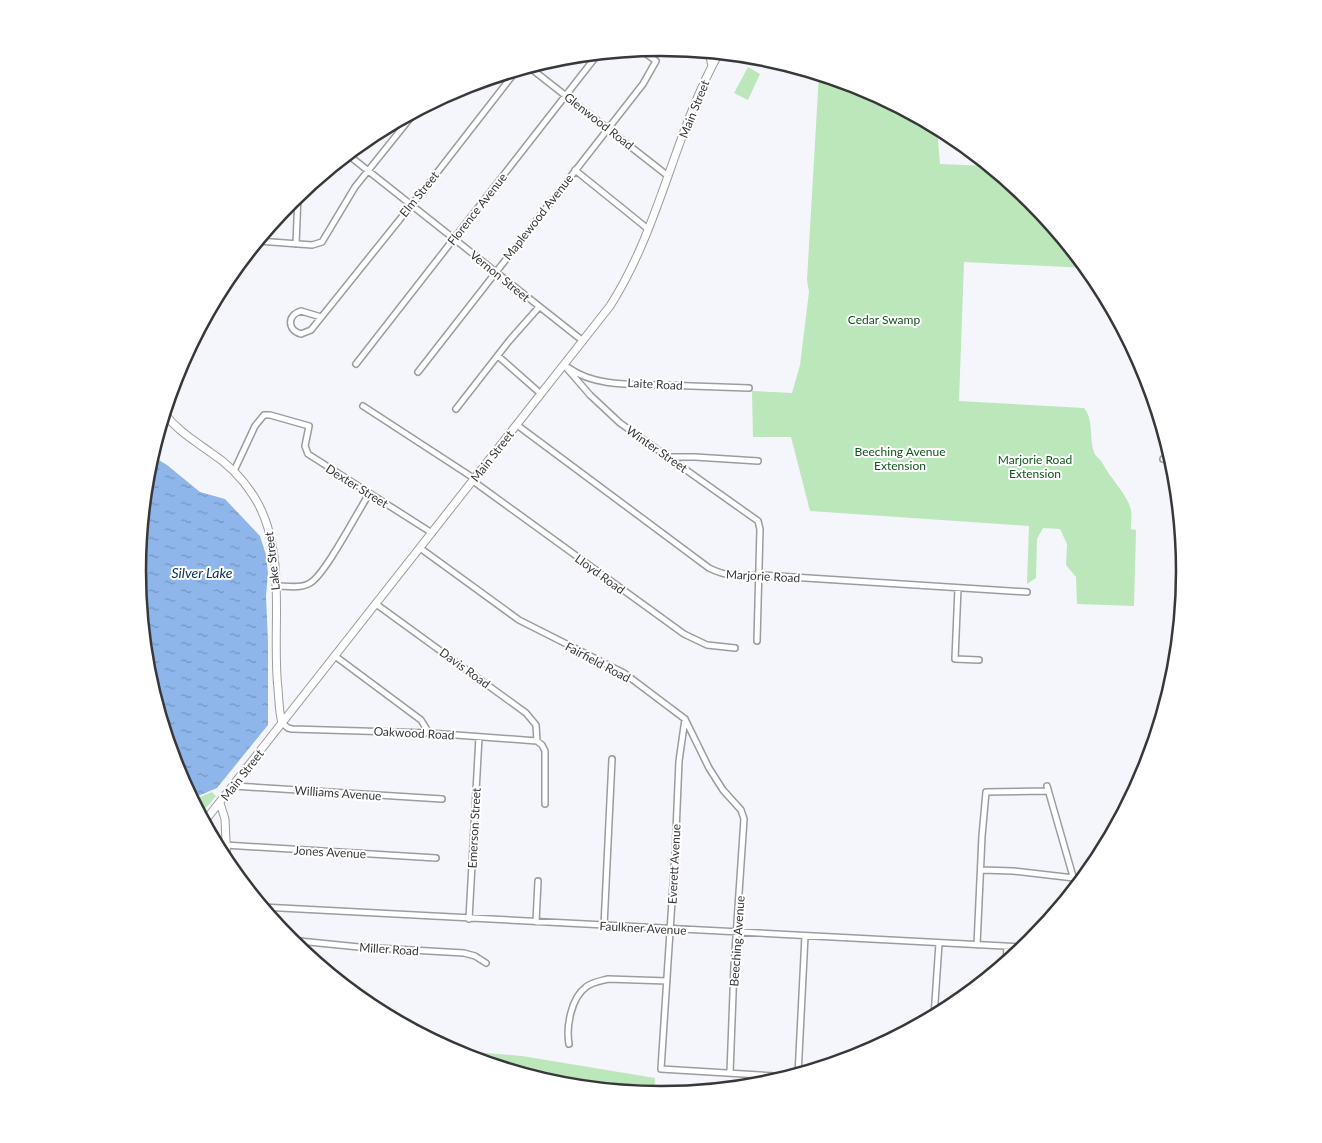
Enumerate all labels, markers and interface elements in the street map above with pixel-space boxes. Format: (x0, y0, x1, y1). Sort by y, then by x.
street label: Main Street (676, 77, 713, 140)
street label: Glenwood Road (561, 89, 637, 153)
street label: Elm Street (396, 168, 442, 220)
street label: Florence Avenue (444, 170, 510, 248)
street label: Maplewood Avenue (500, 171, 576, 263)
street label: Vernon Street (467, 247, 534, 305)
park label: Cedar Swamp (848, 312, 920, 327)
street label: Laite Road (627, 375, 683, 393)
street label: Winter Street (624, 422, 691, 476)
street label: Main Street (467, 427, 517, 485)
park label: Beeching Avenue Extension (855, 444, 945, 473)
park label: Marjorie Road Extension (998, 452, 1072, 481)
street label: Dexter Street (323, 461, 392, 511)
street label: Lake Street (261, 530, 283, 591)
street label: Lloyd Road (572, 551, 628, 597)
water label: Silver Lake (172, 564, 233, 581)
street label: Marjorie Road (726, 567, 800, 585)
street label: Fairfield Road (563, 639, 633, 685)
street label: Davis Road (437, 645, 493, 691)
street label: Oakwood Road (373, 723, 455, 743)
street label: Main Street (217, 746, 267, 804)
street label: Williams Avenue (294, 782, 382, 804)
street label: Emerson Street (464, 787, 484, 869)
street label: Everett Avenue (664, 824, 684, 904)
street label: Jones Avenue (294, 843, 366, 861)
street label: Beeching Avenue (726, 895, 748, 987)
street label: Faulkner Avenue (599, 918, 687, 938)
street label: Miller Road (359, 939, 419, 959)

